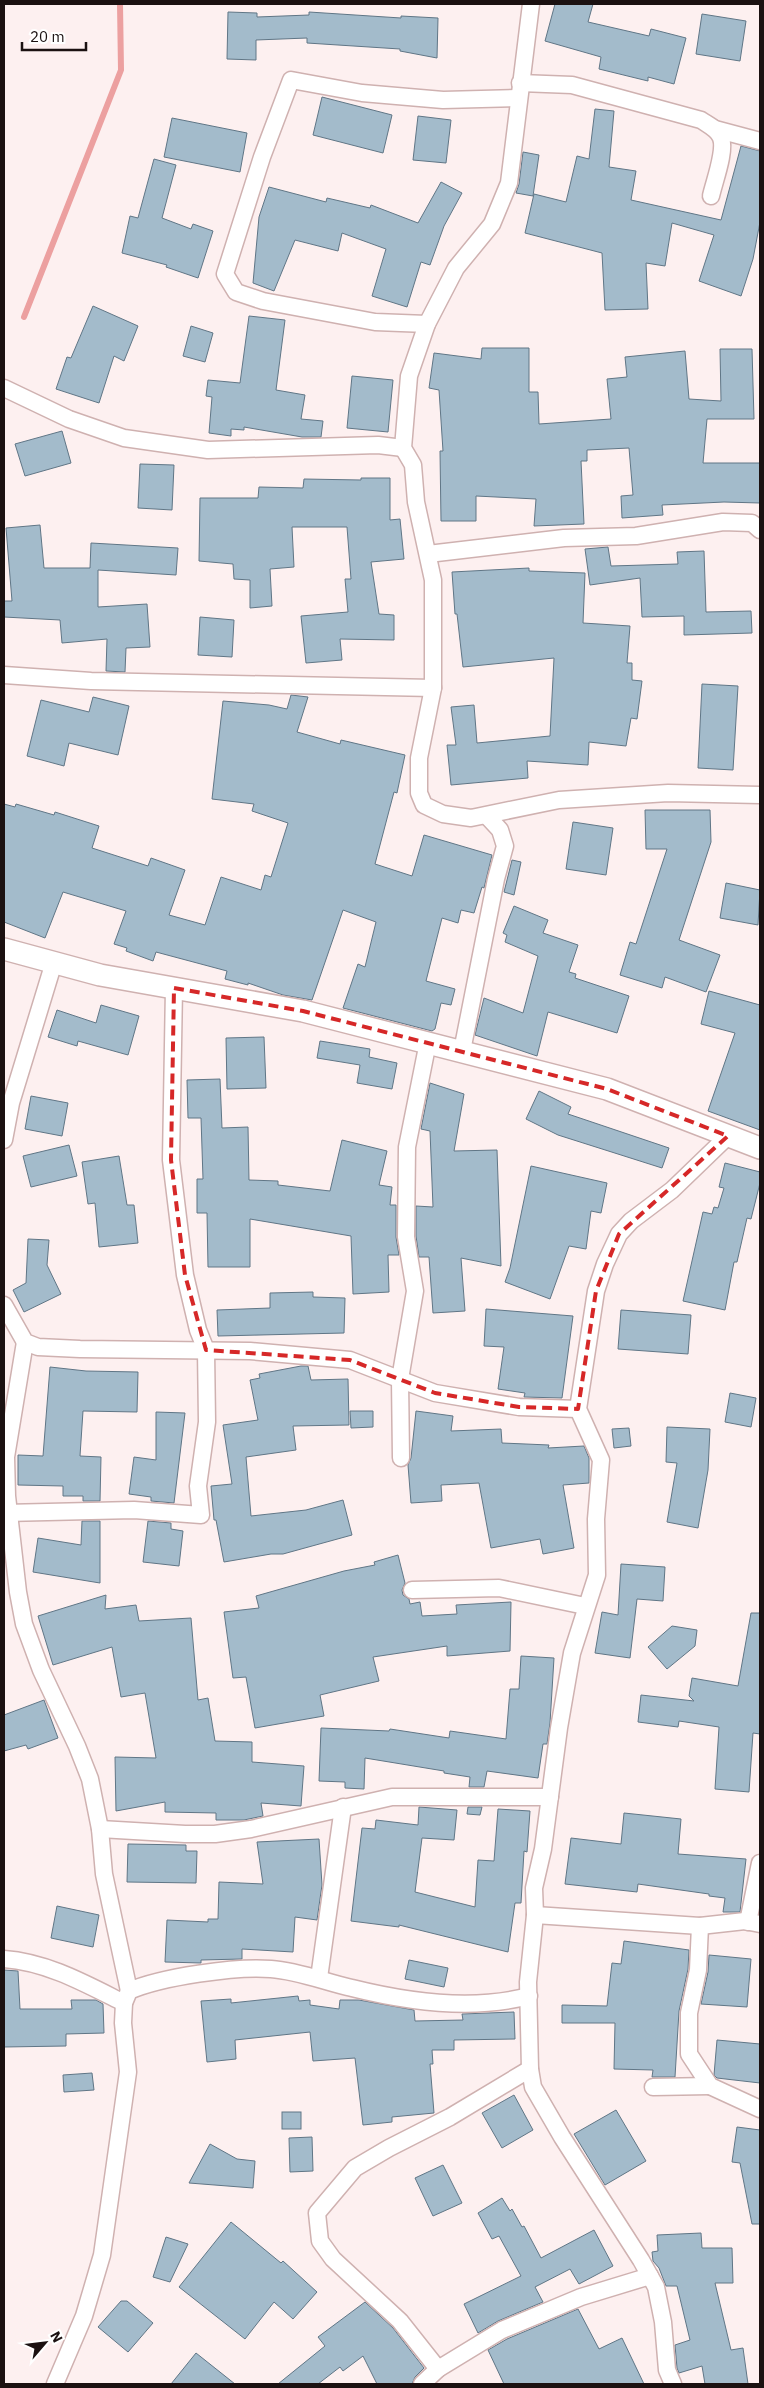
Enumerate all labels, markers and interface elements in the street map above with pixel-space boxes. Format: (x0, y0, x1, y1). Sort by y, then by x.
scale bar (22, 20, 86, 52)
text: 20 m (30, 27, 65, 46)
north arrow (20, 2318, 70, 2368)
text: N (46, 2328, 67, 2346)

